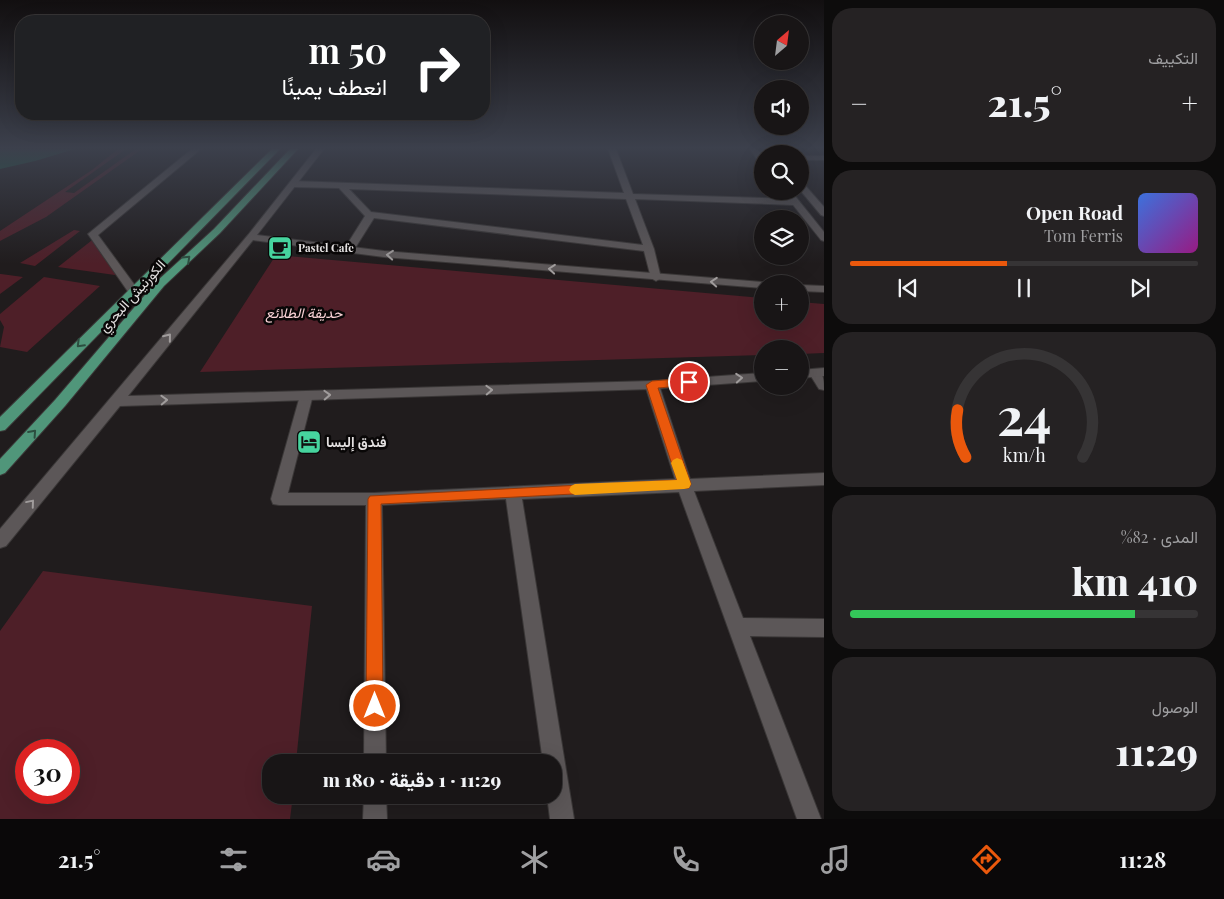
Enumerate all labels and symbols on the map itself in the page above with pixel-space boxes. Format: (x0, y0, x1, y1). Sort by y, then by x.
north arrow (754, 15, 809, 70)
cafe icon: Pastel Cafe (267, 235, 293, 261)
place label: Pastel Cafe (298, 240, 354, 255)
one-way arrow (386, 249, 394, 260)
street label: الكورنيش البحري (94, 255, 171, 338)
one-way arrow (181, 256, 190, 265)
one-way arrow (548, 263, 556, 274)
one-way arrow (710, 276, 718, 287)
park label: حديقة الطلائع (266, 303, 343, 323)
one-way arrow (163, 334, 172, 343)
one-way arrow (77, 339, 86, 348)
pin (668, 361, 710, 403)
one-way arrow (735, 373, 743, 384)
one-way arrow (485, 384, 493, 395)
one-way arrow (323, 389, 331, 400)
one-way arrow (160, 394, 168, 405)
one-way arrow (27, 429, 36, 438)
hotel icon: فندق إليسا (296, 429, 322, 455)
place label: فندق إليسا (326, 432, 387, 452)
one-way arrow (26, 500, 34, 509)
position arrow (348, 679, 400, 731)
speed limit sign: 30 (15, 739, 80, 804)

